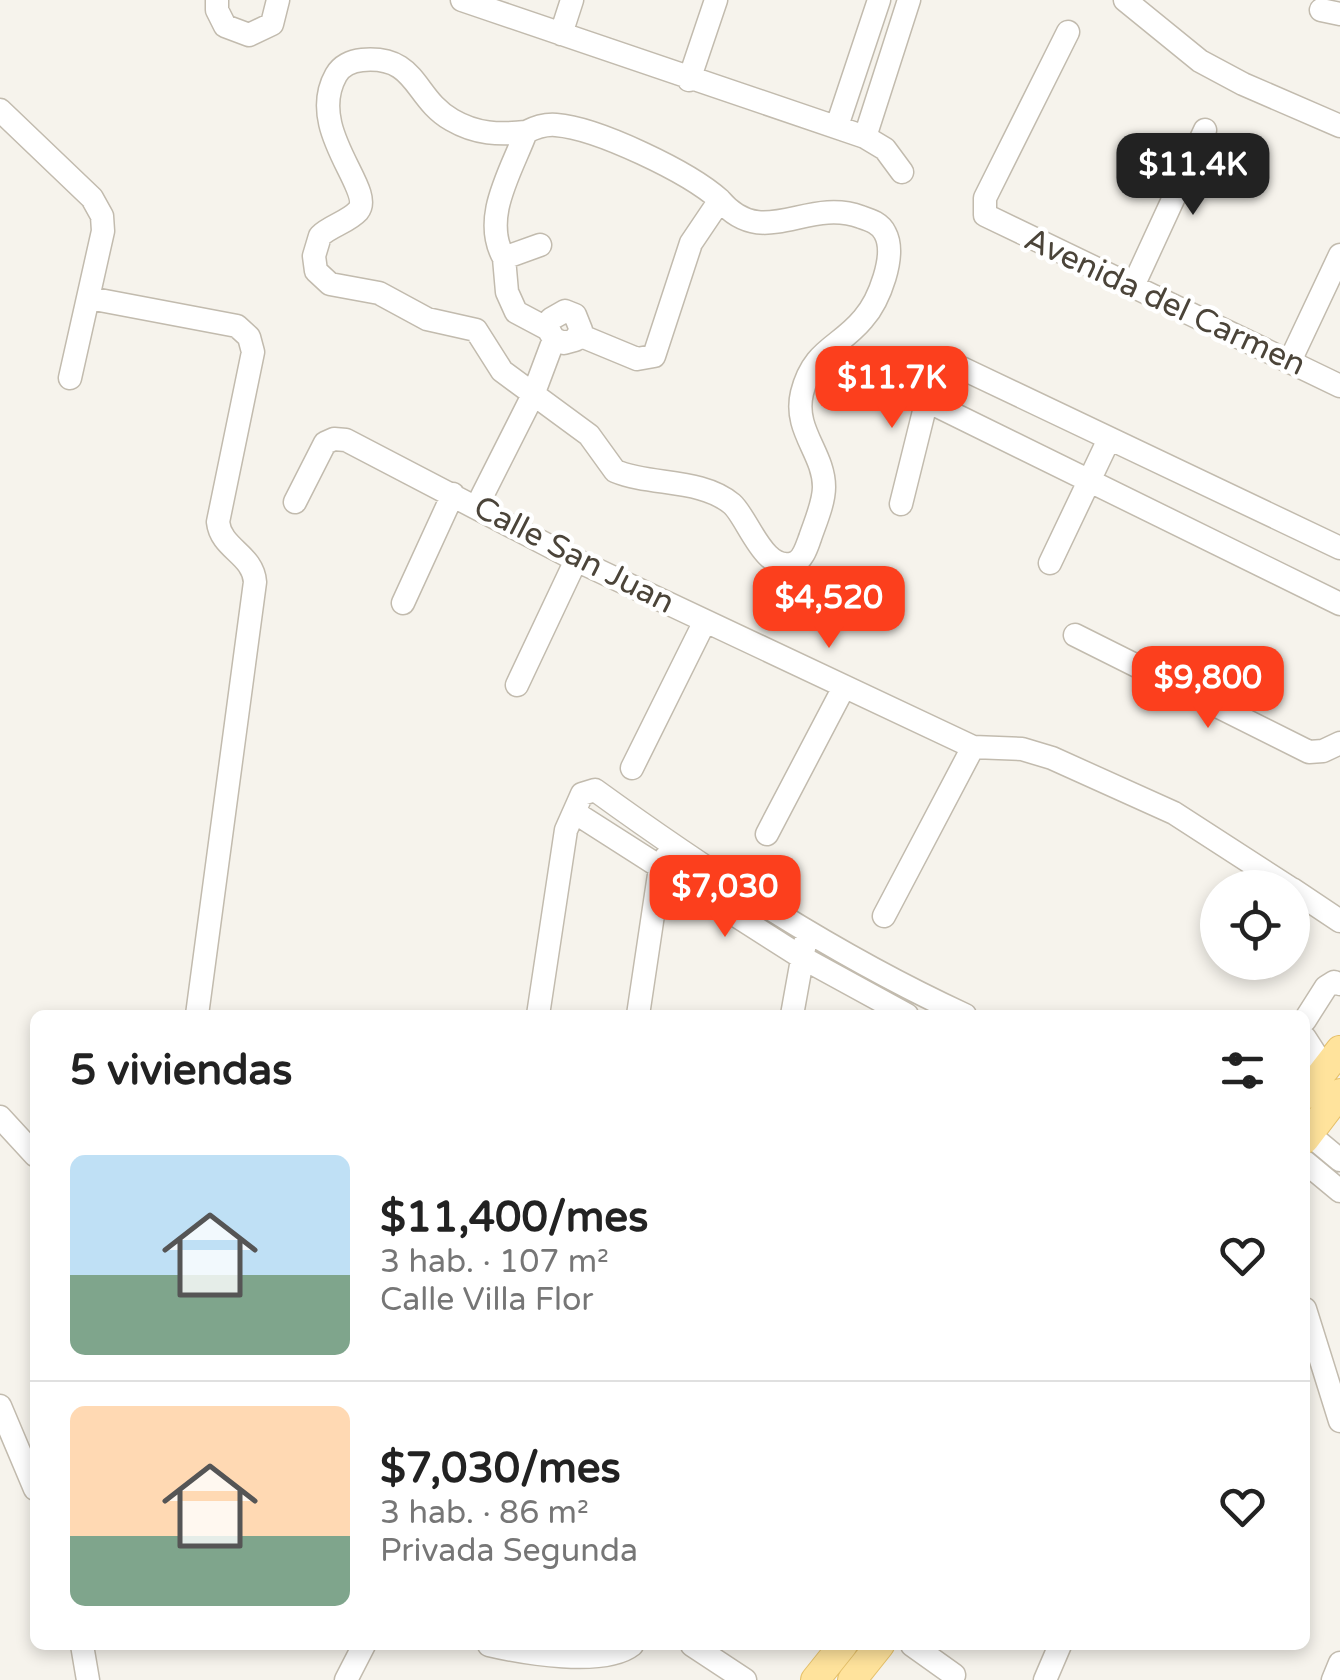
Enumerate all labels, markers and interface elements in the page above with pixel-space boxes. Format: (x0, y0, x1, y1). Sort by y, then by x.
pin: $11.4K (1112, 133, 1274, 218)
text: $11.4K (1138, 146, 1248, 184)
street label: Avenida del Carmen (1018, 220, 1312, 384)
pin: $11.7K (811, 346, 973, 431)
text: $11.7K (837, 359, 947, 397)
street label: Calle San Juan (467, 488, 681, 622)
pin: $4,520 (748, 566, 910, 651)
text: $4,520 (775, 579, 883, 617)
pin: $9,800 (1127, 646, 1289, 731)
text: $9,800 (1154, 659, 1262, 697)
pin: $7,030 (644, 855, 806, 940)
text: $7,030 (672, 868, 778, 906)
map controls (1200, 870, 1310, 980)
button: locate (1200, 870, 1310, 980)
icon: filters (1215, 1043, 1270, 1098)
text: 5 viviendas (70, 1045, 292, 1096)
text: $11,400/mes (380, 1192, 648, 1243)
icon: home (150, 1195, 270, 1315)
icon: heart (1215, 1228, 1270, 1283)
text: 3 hab. · 107 m² (380, 1243, 609, 1281)
text: Calle Villa Flor (380, 1281, 594, 1319)
text: $7,030/mes (380, 1443, 621, 1494)
icon: home (150, 1446, 270, 1566)
icon: heart (1215, 1479, 1270, 1534)
text: 3 hab. · 86 m² (380, 1494, 589, 1532)
text: Privada Segunda (380, 1532, 638, 1570)

